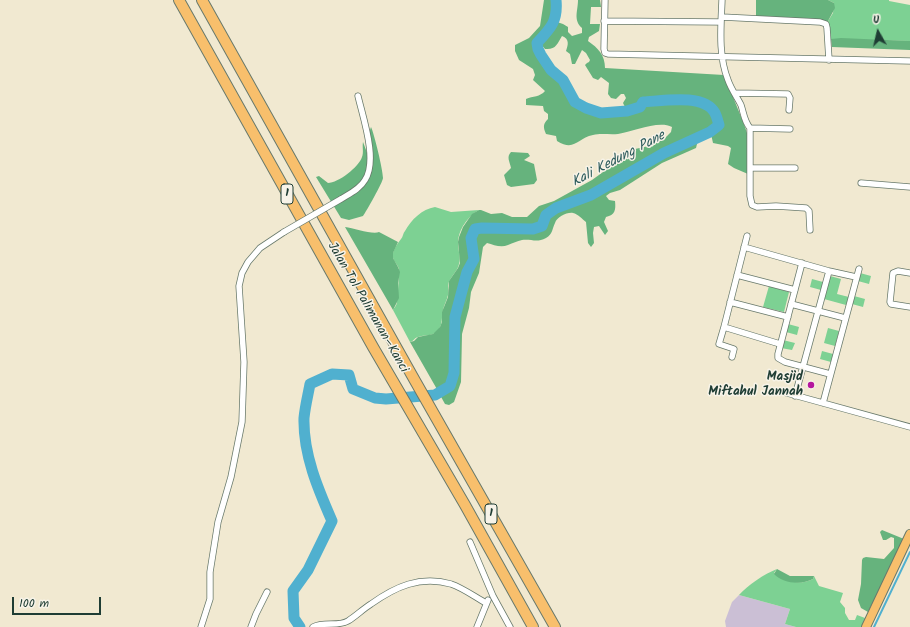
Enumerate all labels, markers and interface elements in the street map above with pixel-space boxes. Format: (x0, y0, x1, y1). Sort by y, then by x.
text: U (872, 11, 881, 29)
north arrow (858, 12, 898, 52)
water label: Kali Kedung Pane (570, 128, 668, 192)
road number: 1 (281, 184, 293, 204)
street label: Jalan Tol Palimanan–Kanci (323, 240, 411, 376)
place label: Masjid Miftahul Jannah (708, 370, 803, 401)
marker: Masjid Miftahul Jannah (806, 380, 816, 390)
road number: 1 (485, 504, 497, 524)
scale bar (14, 589, 103, 615)
text: 100 m (19, 594, 49, 613)

